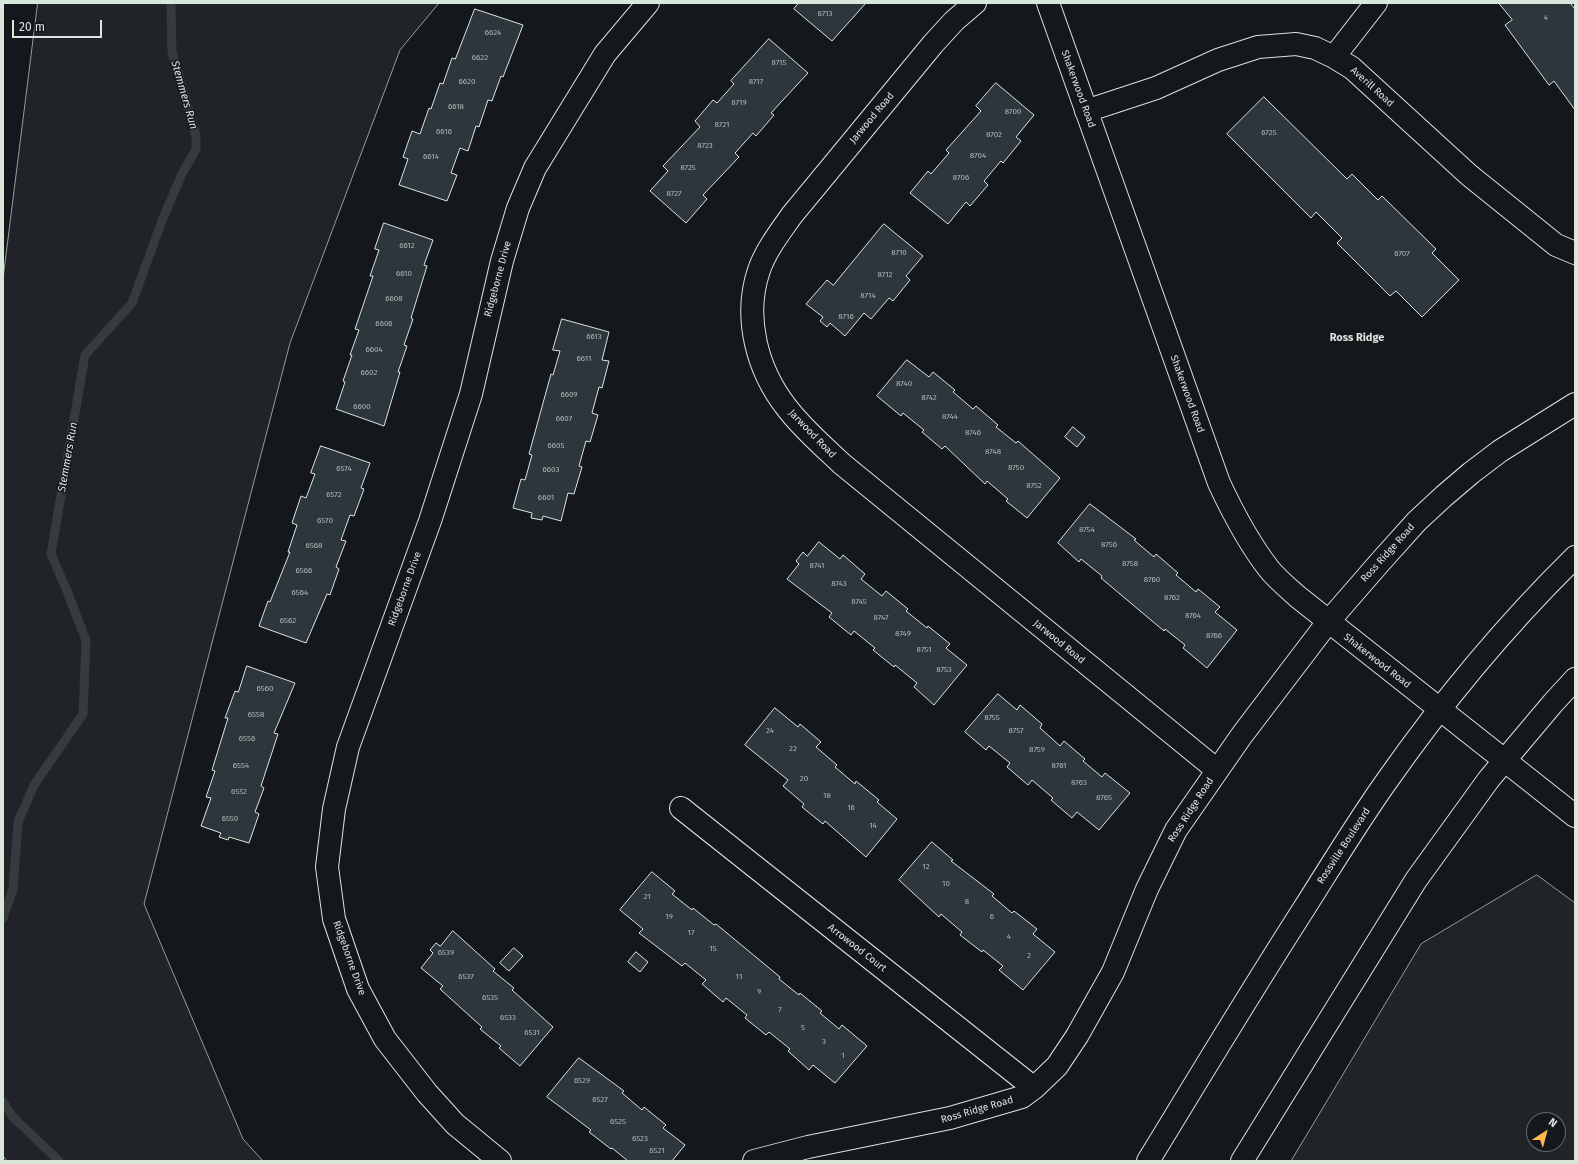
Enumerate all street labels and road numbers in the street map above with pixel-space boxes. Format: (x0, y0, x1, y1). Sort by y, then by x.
street label: Shakerwood Road (1058, 49, 1098, 129)
street label: Averill Road (1348, 64, 1396, 110)
street label: Jarwood Road (847, 90, 897, 146)
street label: Ridgeborne Drive (482, 240, 514, 318)
street label: Shakerwood Road (1167, 354, 1207, 434)
street label: Jarwood Road (786, 407, 838, 461)
street label: Ross Ridge Road (1359, 521, 1417, 585)
street label: Ridgeborne Drive (386, 550, 424, 628)
street label: Jarwood Road (1031, 618, 1087, 666)
street label: Shakerwood Road (1341, 631, 1413, 691)
street label: Ross Ridge Road (1166, 775, 1216, 845)
street label: Rossville Boulevard (1315, 806, 1373, 886)
street label: Ridgeborne Drive (330, 919, 368, 997)
street label: Arrowood Court (825, 921, 889, 975)
street label: Ross Ridge Road (939, 1094, 1015, 1126)

